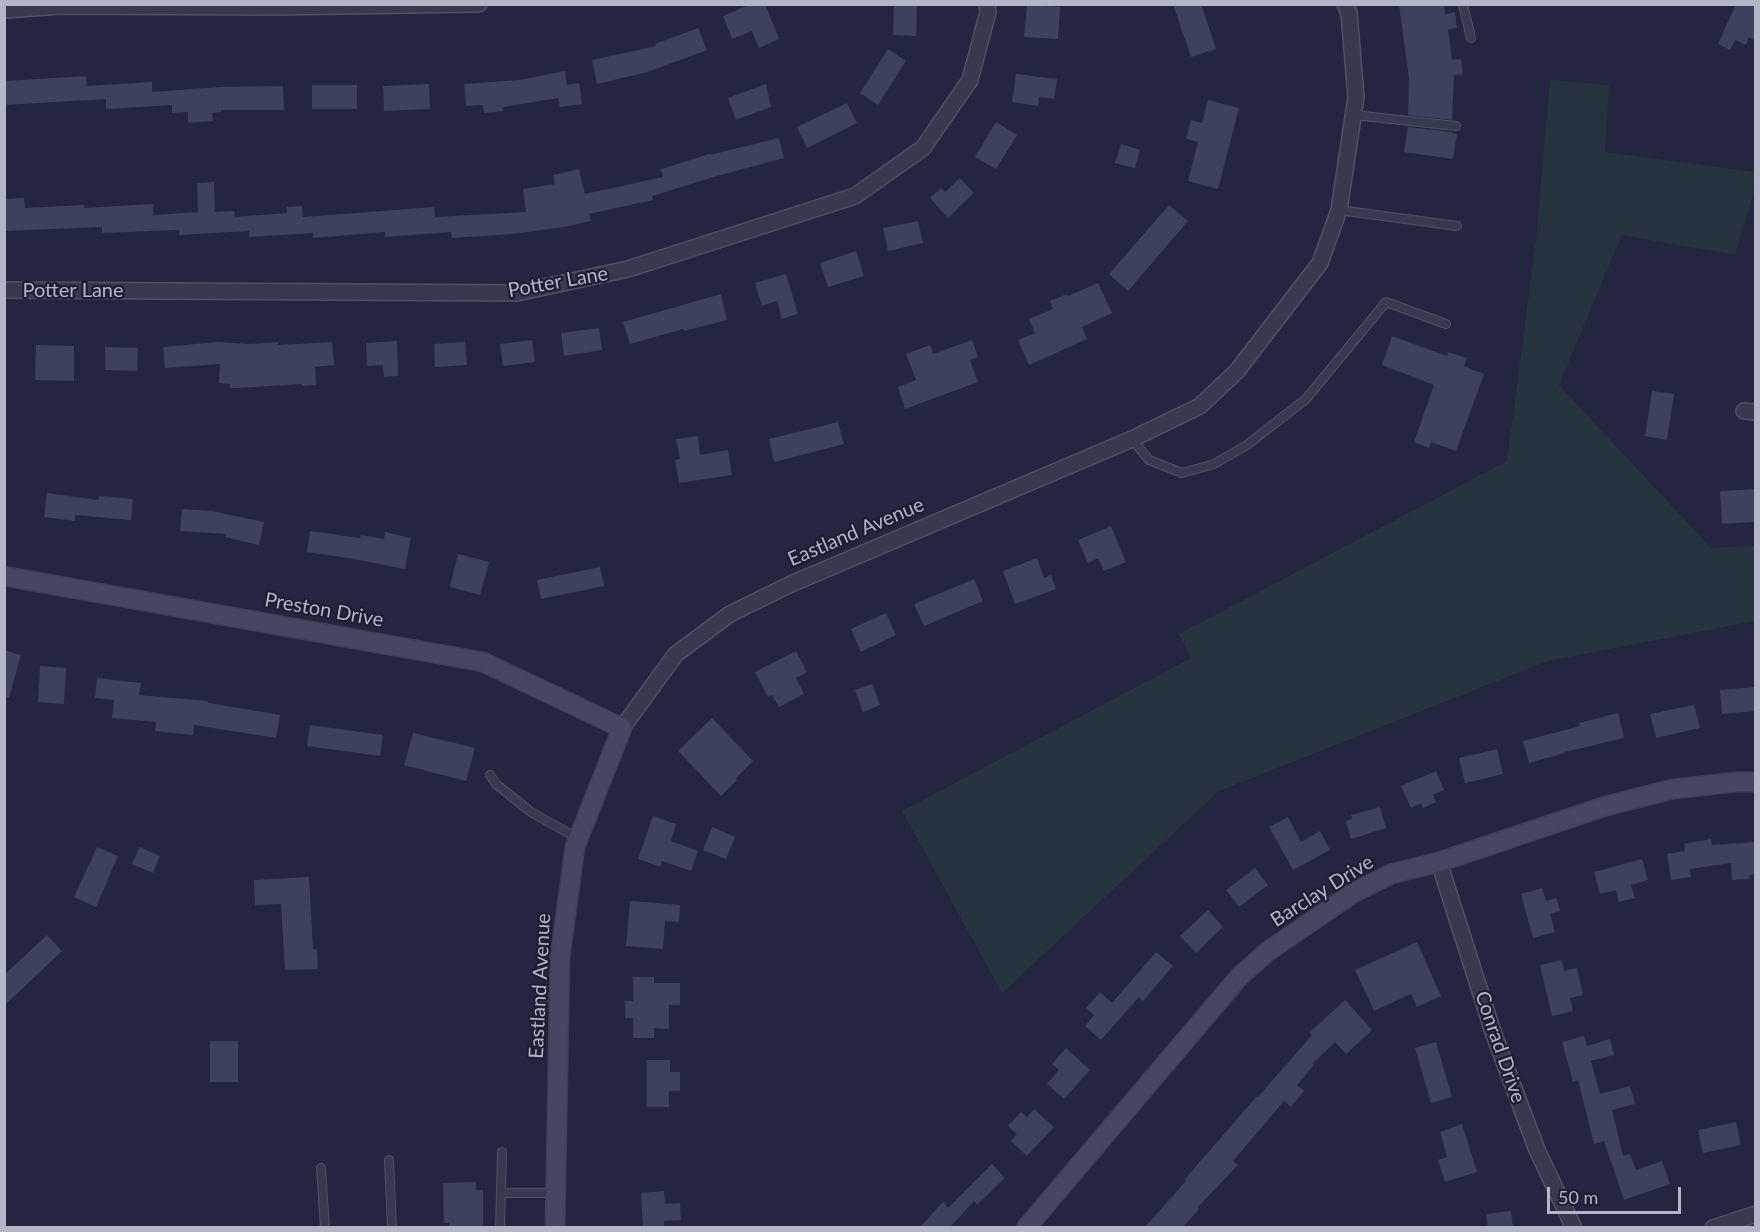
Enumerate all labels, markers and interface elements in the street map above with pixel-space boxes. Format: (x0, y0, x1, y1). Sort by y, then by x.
street label: Potter Lane (506, 261, 610, 303)
street label: Potter Lane (22, 279, 124, 303)
street label: Eastland Avenue (784, 493, 928, 571)
street label: Preston Drive (263, 588, 385, 632)
street label: Barclay Drive (1266, 850, 1378, 932)
street label: Eastland Avenue (524, 913, 556, 1059)
street label: Conrad Drive (1470, 988, 1530, 1106)
scale bar (1550, 1175, 1684, 1213)
text: 50 m (1558, 1186, 1598, 1208)

